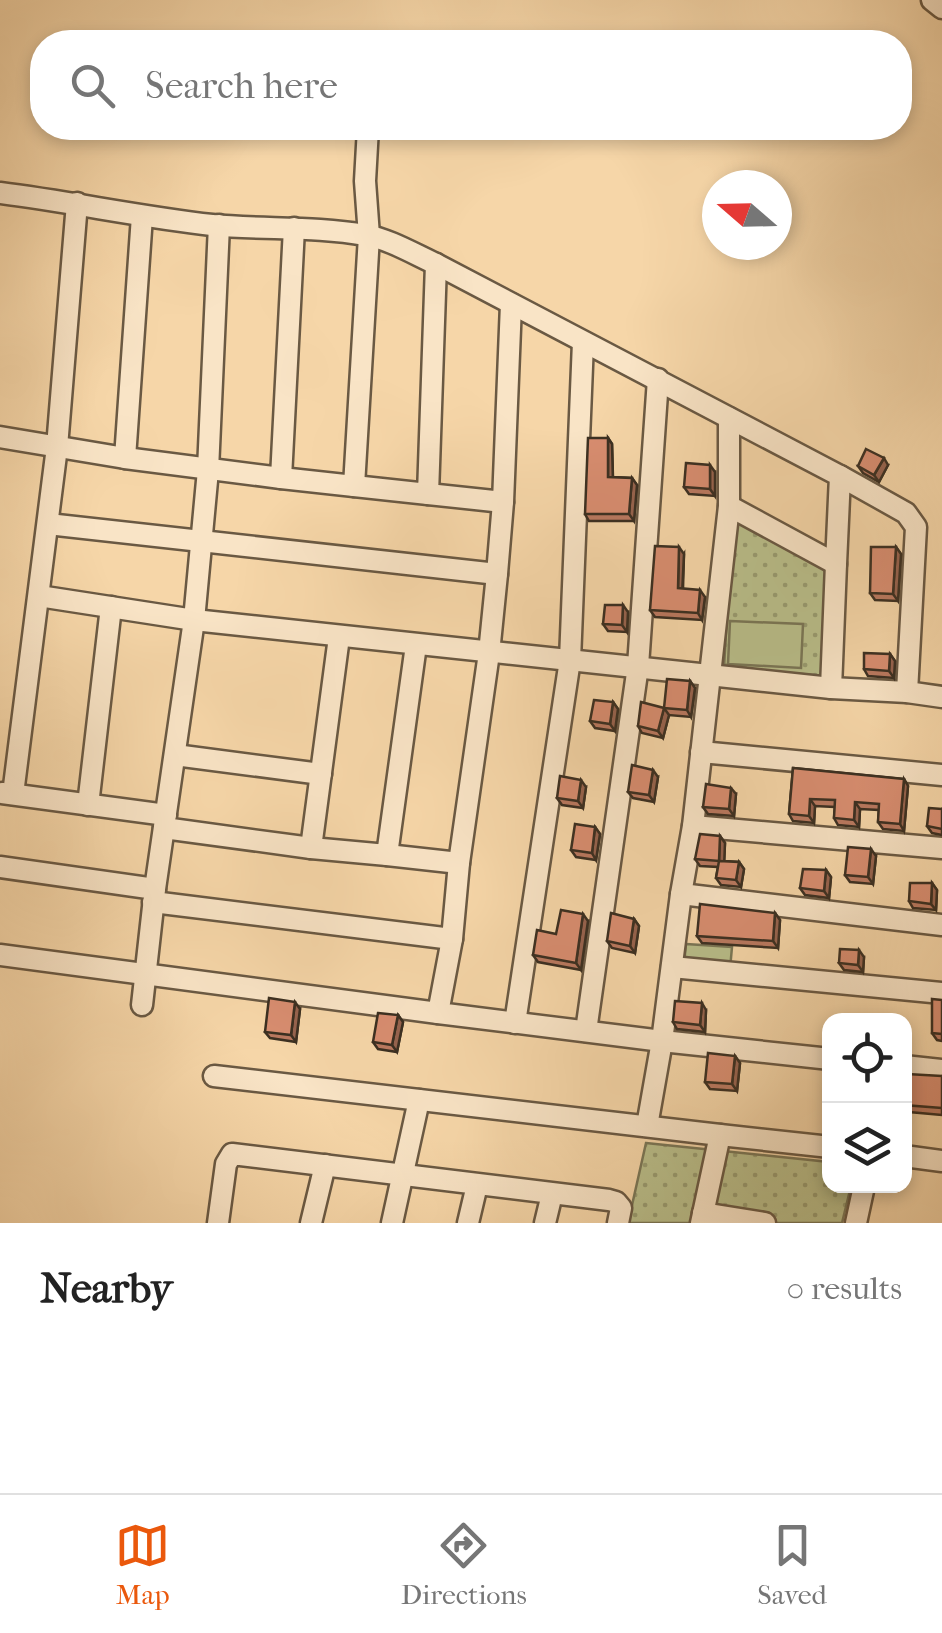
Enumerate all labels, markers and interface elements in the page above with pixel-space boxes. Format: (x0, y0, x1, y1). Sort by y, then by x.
search box (30, 30, 912, 140)
icon: search (65, 58, 120, 113)
text: Search here (145, 63, 338, 108)
north arrow (702, 170, 792, 260)
map controls (822, 1013, 912, 1193)
button: locate (822, 1013, 912, 1103)
button: layers (822, 1103, 912, 1193)
text: Nearby (40, 1264, 172, 1313)
text: 0 results (786, 1270, 902, 1307)
tab: Map (115, 1518, 170, 1611)
tab: Directions (401, 1518, 527, 1611)
tab: Saved (757, 1518, 827, 1611)

